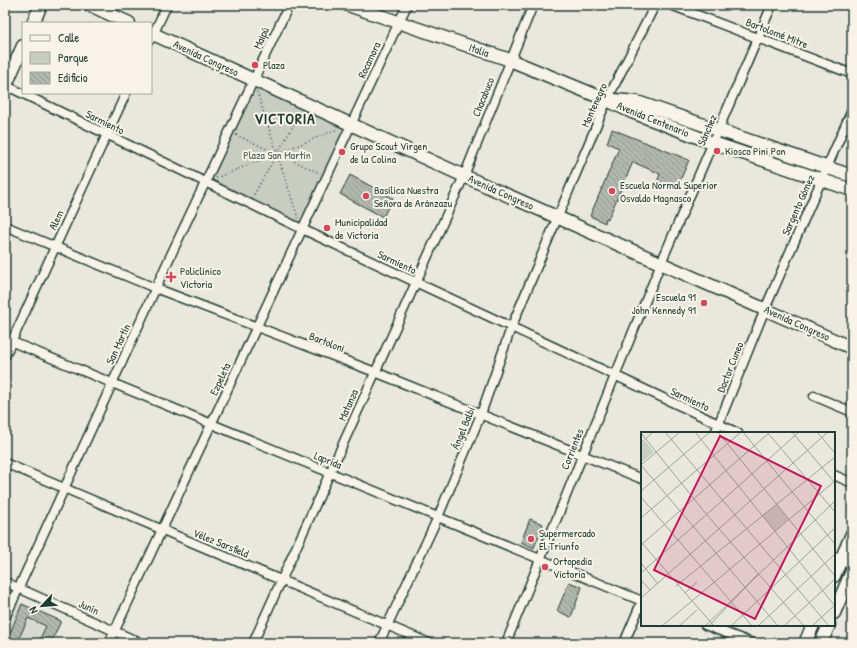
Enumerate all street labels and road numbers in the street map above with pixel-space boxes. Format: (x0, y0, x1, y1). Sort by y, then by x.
street label: Bartolomé Mitre (744, 15, 811, 51)
street label: Maipú (250, 24, 272, 51)
street label: Avenida Congreso (171, 37, 241, 79)
street label: Rocamora (355, 39, 384, 80)
street label: Italia (467, 40, 492, 60)
street label: Chacabuco (469, 75, 497, 119)
street label: Montenegro (578, 80, 610, 129)
street label: Avenida Centenario (615, 98, 692, 140)
street label: Sarmiento (83, 107, 127, 138)
street label: Sánchez (694, 112, 720, 148)
street label: Avenida Congreso (466, 171, 536, 213)
street label: Sargento Gómez (778, 172, 818, 237)
street label: Alem (45, 207, 67, 232)
street label: Sarmiento (375, 247, 419, 277)
street label: Avenida Congreso (762, 302, 832, 344)
street label: San Martín (103, 321, 133, 367)
street label: Bartoloni (307, 329, 347, 355)
street label: Doctor Cuneo (714, 339, 747, 394)
street label: Ezpeleta (206, 360, 234, 397)
street label: Sarmiento (668, 384, 712, 414)
street label: Matanza (335, 386, 361, 423)
street label: Ángel Balbi (448, 405, 478, 451)
street label: Corrientes (557, 426, 587, 472)
street label: Laprida (312, 448, 344, 472)
street label: Vélez Sarsfield (191, 525, 252, 561)
street label: Junín (77, 596, 101, 618)

